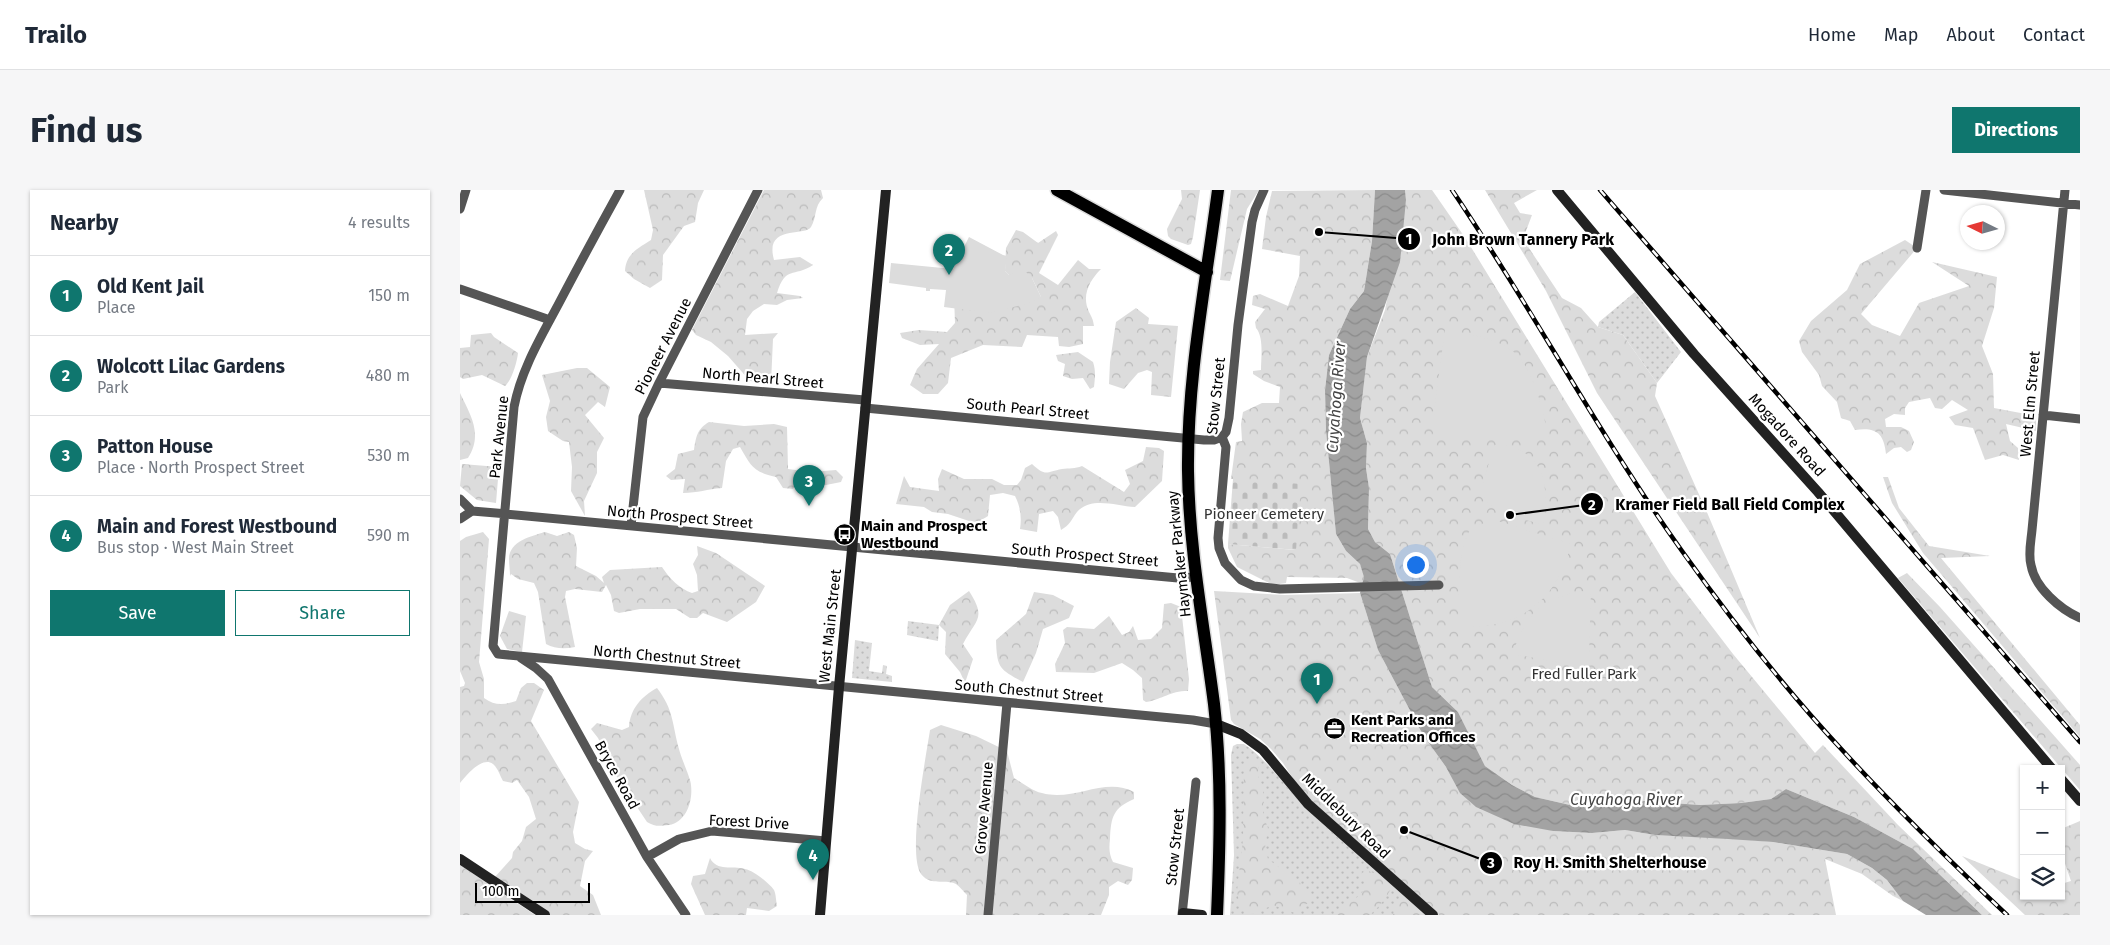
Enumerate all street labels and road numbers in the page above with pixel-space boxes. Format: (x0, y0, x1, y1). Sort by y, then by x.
street label: Pioneer Avenue (631, 295, 695, 397)
street label: West Elm Street (2016, 350, 2044, 458)
street label: Stow Street (1203, 356, 1229, 436)
street label: North Pearl Street (701, 364, 825, 392)
street label: Mogadore Road (1745, 390, 1829, 480)
street label: Park Avenue (486, 395, 512, 479)
street label: South Pearl Street (966, 395, 1091, 423)
street label: Haymaker Parkway (1163, 489, 1195, 618)
street label: North Prospect Street (606, 502, 755, 532)
street label: South Prospect Street (1011, 540, 1160, 570)
street label: West Main Street (815, 568, 845, 684)
street label: North Chestnut Street (592, 642, 742, 672)
street label: South Chestnut Street (954, 676, 1105, 707)
street label: Bryce Road (591, 737, 643, 813)
street label: Grove Avenue (971, 761, 997, 855)
street label: Middlebury Road (1298, 769, 1394, 863)
street label: Stow Street (1162, 807, 1188, 887)
street label: Forest Drive (708, 811, 790, 833)

